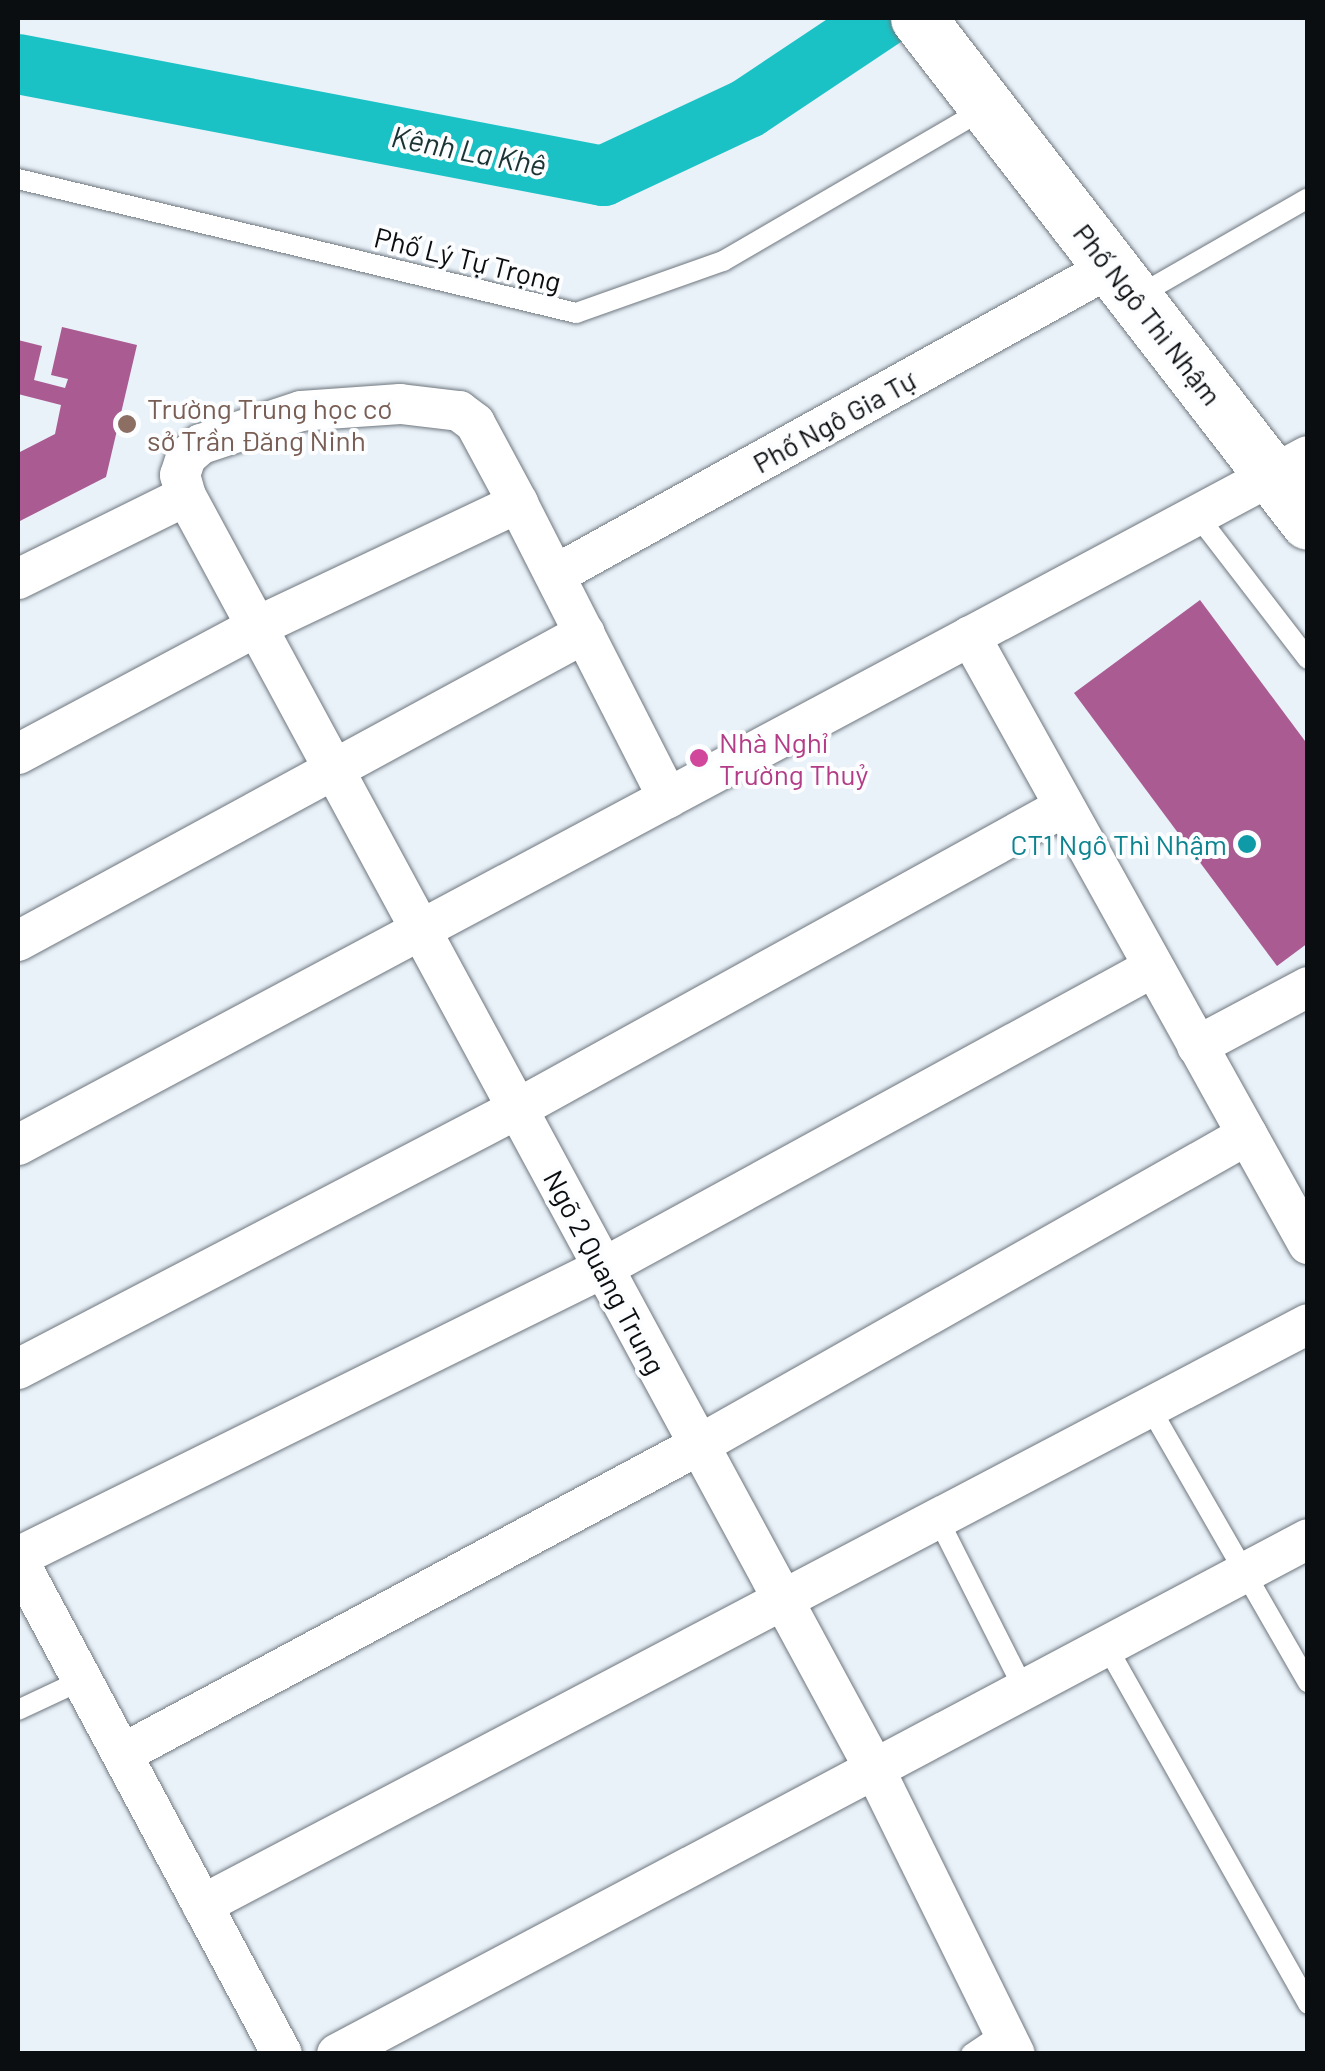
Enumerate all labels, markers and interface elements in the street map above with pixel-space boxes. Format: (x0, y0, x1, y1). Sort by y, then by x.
water label: Kênh La Khê (389, 117, 549, 183)
street label: Phố Ngô Thì Nhậm (1067, 217, 1229, 411)
street label: Phố Lý Tự Trọng (371, 220, 565, 298)
street label: Phố Ngô Gia Tự (747, 363, 921, 479)
place label: Trường Trung học cơ sở Trần Đăng Ninh (147, 391, 392, 457)
marker: Trường Trung học cơ sở Trần Đăng Ninh (116, 413, 138, 435)
place label: Nhà Nghỉ Trường Thuỷ (719, 725, 868, 791)
marker: Nhà Nghỉ Trường Thuỷ (688, 747, 710, 769)
place label: CT1 Ngô Thì Nhậm (1010, 827, 1227, 861)
marker: CT1 Ngô Thì Nhậm (1236, 833, 1258, 855)
street label: Ngõ 2 Quang Trung (537, 1164, 673, 1380)

